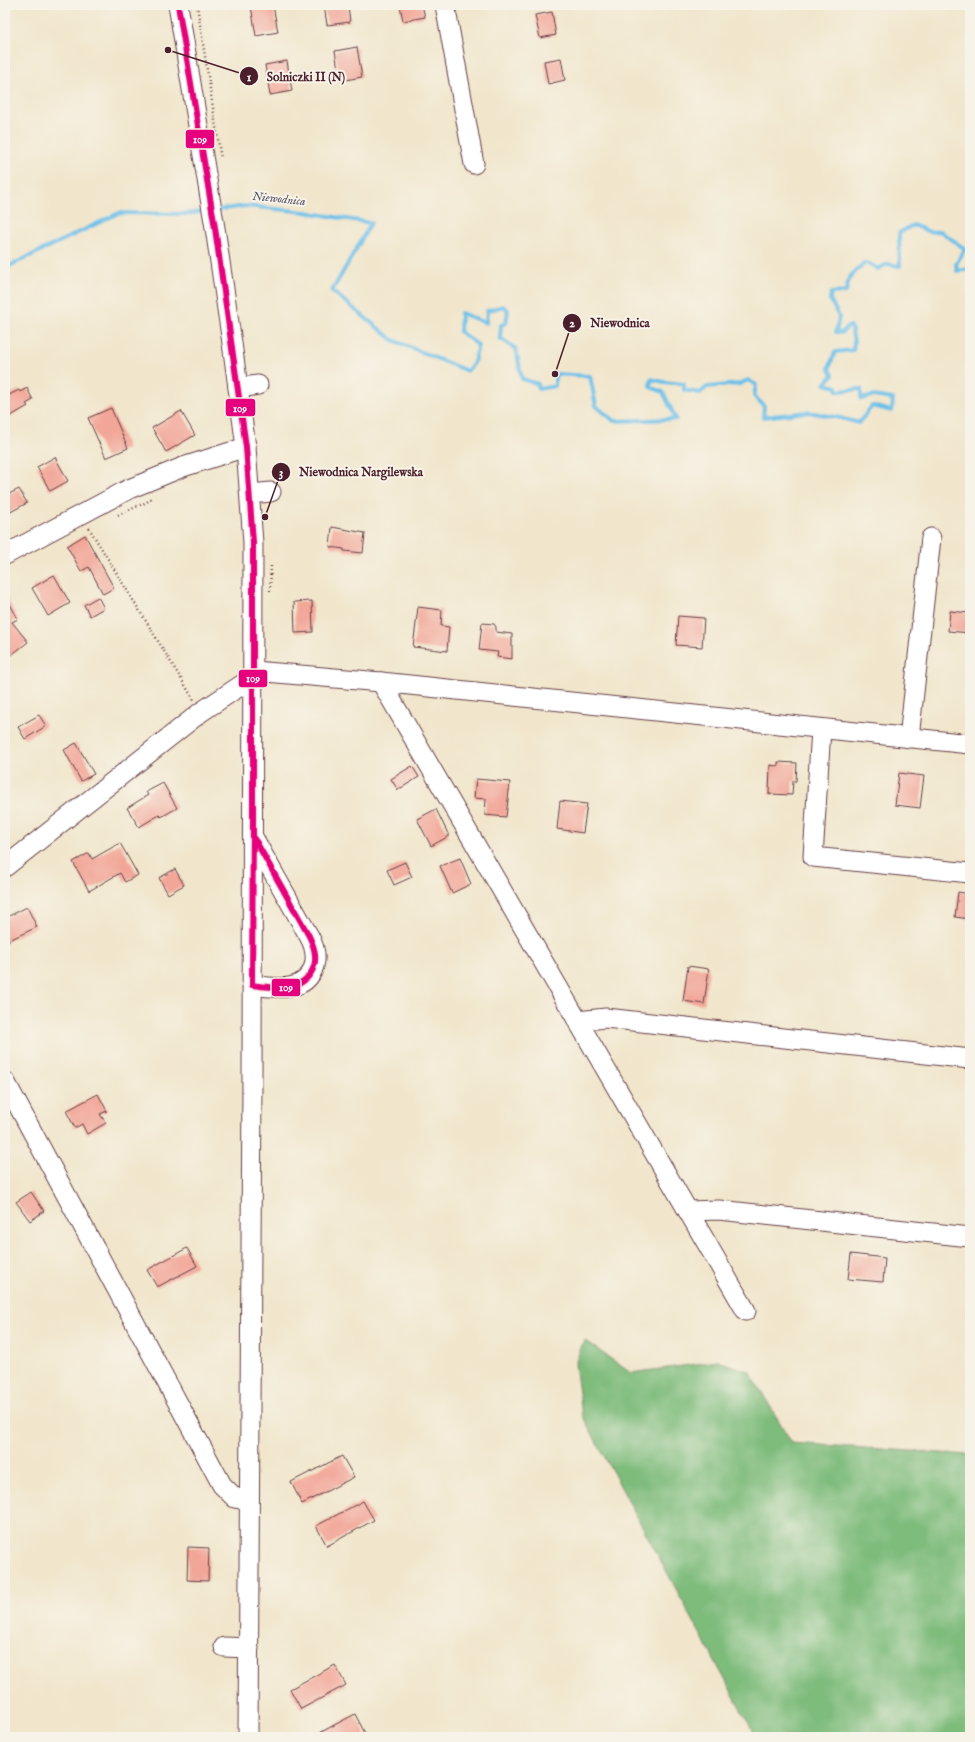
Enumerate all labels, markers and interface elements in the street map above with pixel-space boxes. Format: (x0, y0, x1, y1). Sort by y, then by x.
callout: Solniczki II (N) (239, 64, 353, 88)
text: 1 (247, 70, 252, 85)
text: Solniczki II (N) (267, 70, 345, 85)
line badge: 109 (185, 129, 215, 149)
text: 109 (193, 133, 207, 147)
water label: Niewodnica (252, 189, 306, 209)
callout: Niewodnica (562, 311, 657, 335)
text: 2 (569, 316, 575, 331)
text: Niewodnica (589, 316, 651, 331)
line badge: 109 (225, 398, 256, 417)
text: 109 (233, 402, 247, 416)
callout: Niewodnica Nargilewska (271, 460, 431, 484)
text: 3 (279, 465, 283, 480)
text: Niewodnica Nargilewska (298, 465, 424, 481)
line badge: 109 (238, 669, 268, 688)
text: 109 (246, 672, 260, 686)
line badge: 109 (271, 978, 301, 997)
text: 109 (279, 981, 293, 995)

